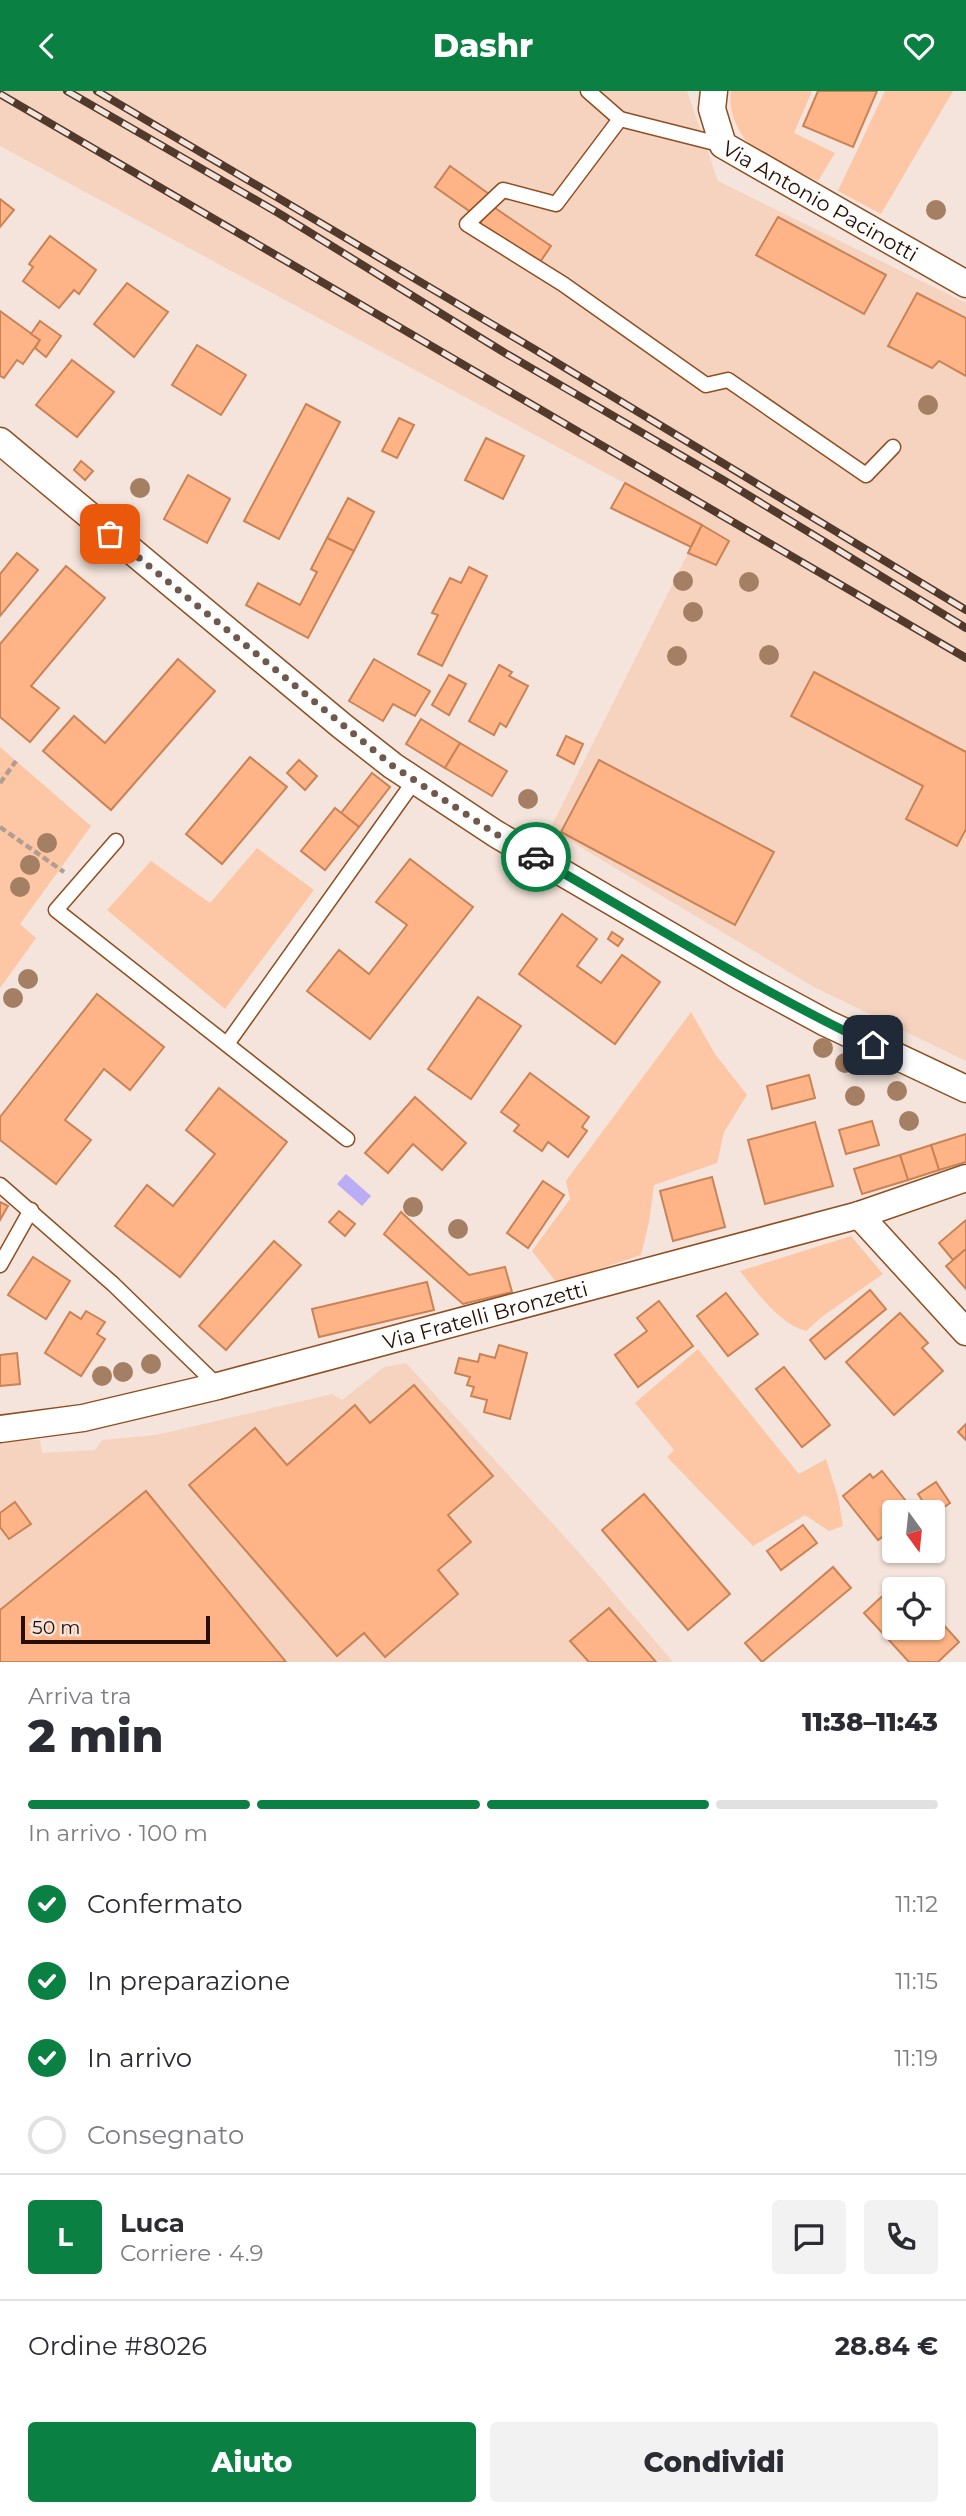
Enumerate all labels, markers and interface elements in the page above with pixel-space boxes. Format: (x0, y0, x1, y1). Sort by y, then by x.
text: Dashr (433, 26, 533, 65)
icon: back (28, 27, 66, 65)
icon: heart (900, 27, 938, 65)
street label: Via Antonio Pacinotti (718, 135, 923, 267)
pin (80, 504, 140, 564)
icon: bag (91, 515, 129, 553)
courier (501, 822, 571, 892)
icon: car (517, 838, 555, 876)
pin (843, 1015, 903, 1075)
icon: home (854, 1026, 892, 1064)
street label: Via Fratelli Bronzetti (380, 1275, 590, 1354)
north arrow (882, 1500, 945, 1563)
map controls (882, 1500, 945, 1640)
button: locate (882, 1577, 945, 1640)
scale bar (21, 1613, 210, 1645)
text: 50 m (32, 1616, 80, 1639)
text: Arriva tra (28, 1682, 132, 1710)
text: 11:38–11:43 (802, 1706, 938, 1738)
text: 2 min (28, 1707, 163, 1764)
text: In arrivo · 100 m (28, 1819, 208, 1847)
icon: check (28, 1885, 66, 1923)
text: Confermato (87, 1888, 243, 1920)
text: 11:12 (895, 1890, 938, 1918)
icon: check (28, 1962, 66, 2000)
text: In preparazione (87, 1965, 290, 1997)
text: 11:15 (895, 1967, 938, 1995)
icon: check (28, 2039, 66, 2077)
text: In arrivo (87, 2042, 192, 2074)
text: 11:19 (894, 2044, 938, 2072)
text: Consegnato (87, 2119, 244, 2151)
button: chat (772, 2200, 846, 2274)
button: phone (864, 2200, 938, 2274)
text: Luca (120, 2207, 185, 2239)
text: L (57, 2221, 73, 2253)
text: Corriere · 4.9 (120, 2239, 264, 2267)
text: Ordine #8026 (28, 2330, 207, 2362)
text: 28.84 € (835, 2330, 938, 2362)
button: Aiuto (28, 2422, 476, 2502)
button: Condividi (490, 2422, 938, 2502)

